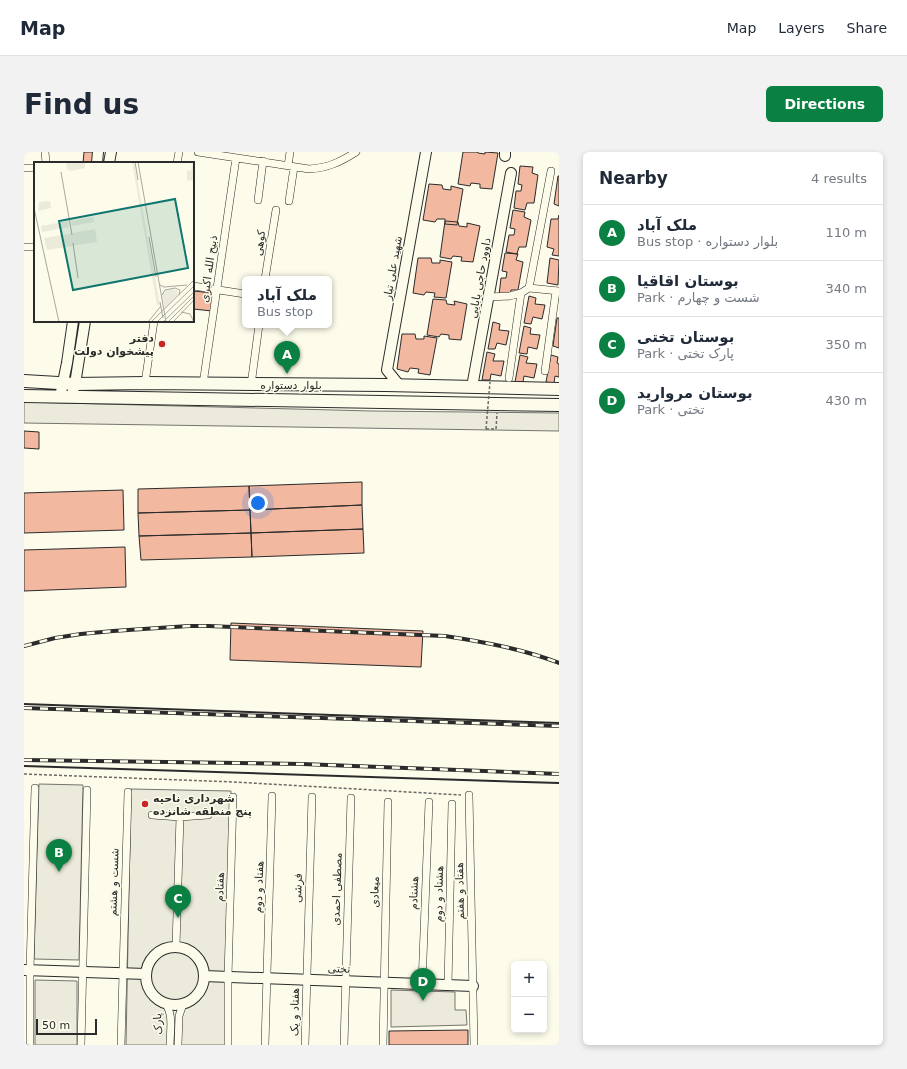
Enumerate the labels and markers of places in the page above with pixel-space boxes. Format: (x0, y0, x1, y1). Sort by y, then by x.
place label: دفتر پیشخوان دولت (74, 332, 154, 358)
marker: دفتر پیشخوان دولت (157, 339, 167, 349)
pin: A (274, 341, 300, 374)
place label: شهرداری ناحیه پنج منطقه شانزده (153, 792, 252, 818)
marker: شهرداری ناحیه پنج منطقه شانزده (140, 799, 150, 809)
pin: B (46, 839, 72, 872)
pin: C (165, 885, 191, 918)
pin: D (410, 968, 436, 1001)

